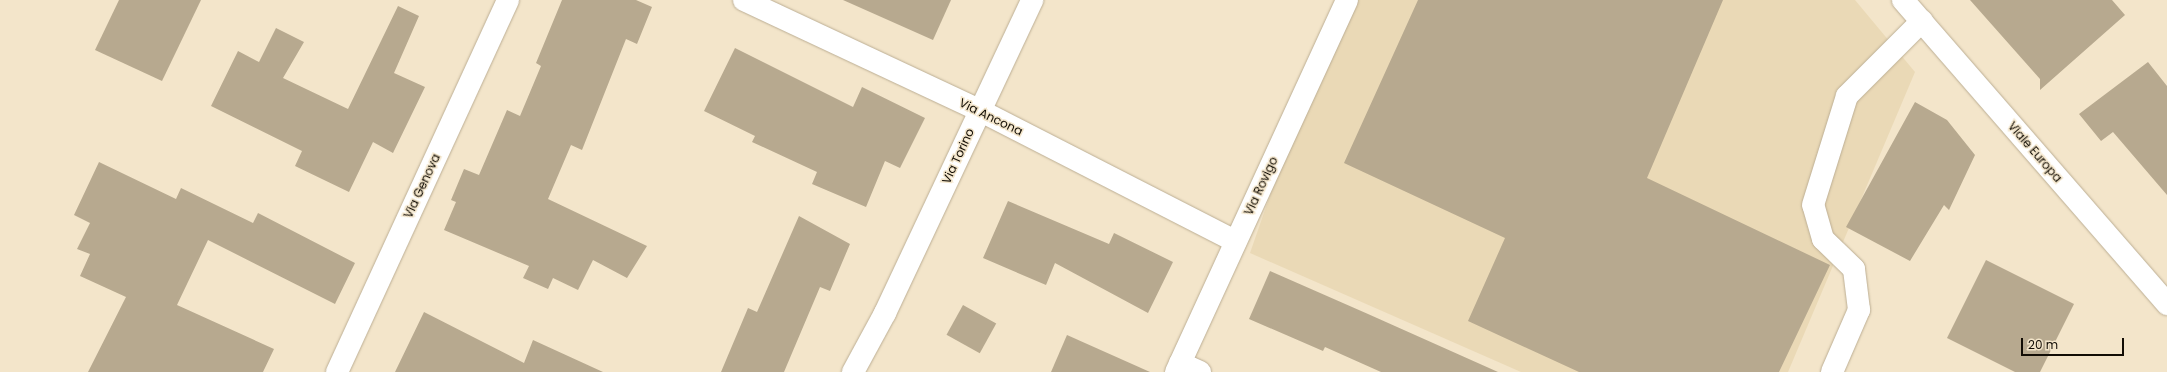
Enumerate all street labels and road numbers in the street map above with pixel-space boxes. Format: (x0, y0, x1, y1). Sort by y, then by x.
street label: Via Ancona (957, 95, 1025, 139)
street label: Viale Europa (2005, 119, 2065, 185)
street label: Via Torino (939, 126, 977, 186)
street label: Via Genova (401, 152, 443, 220)
street label: Via Rovigo (1241, 154, 1281, 218)

